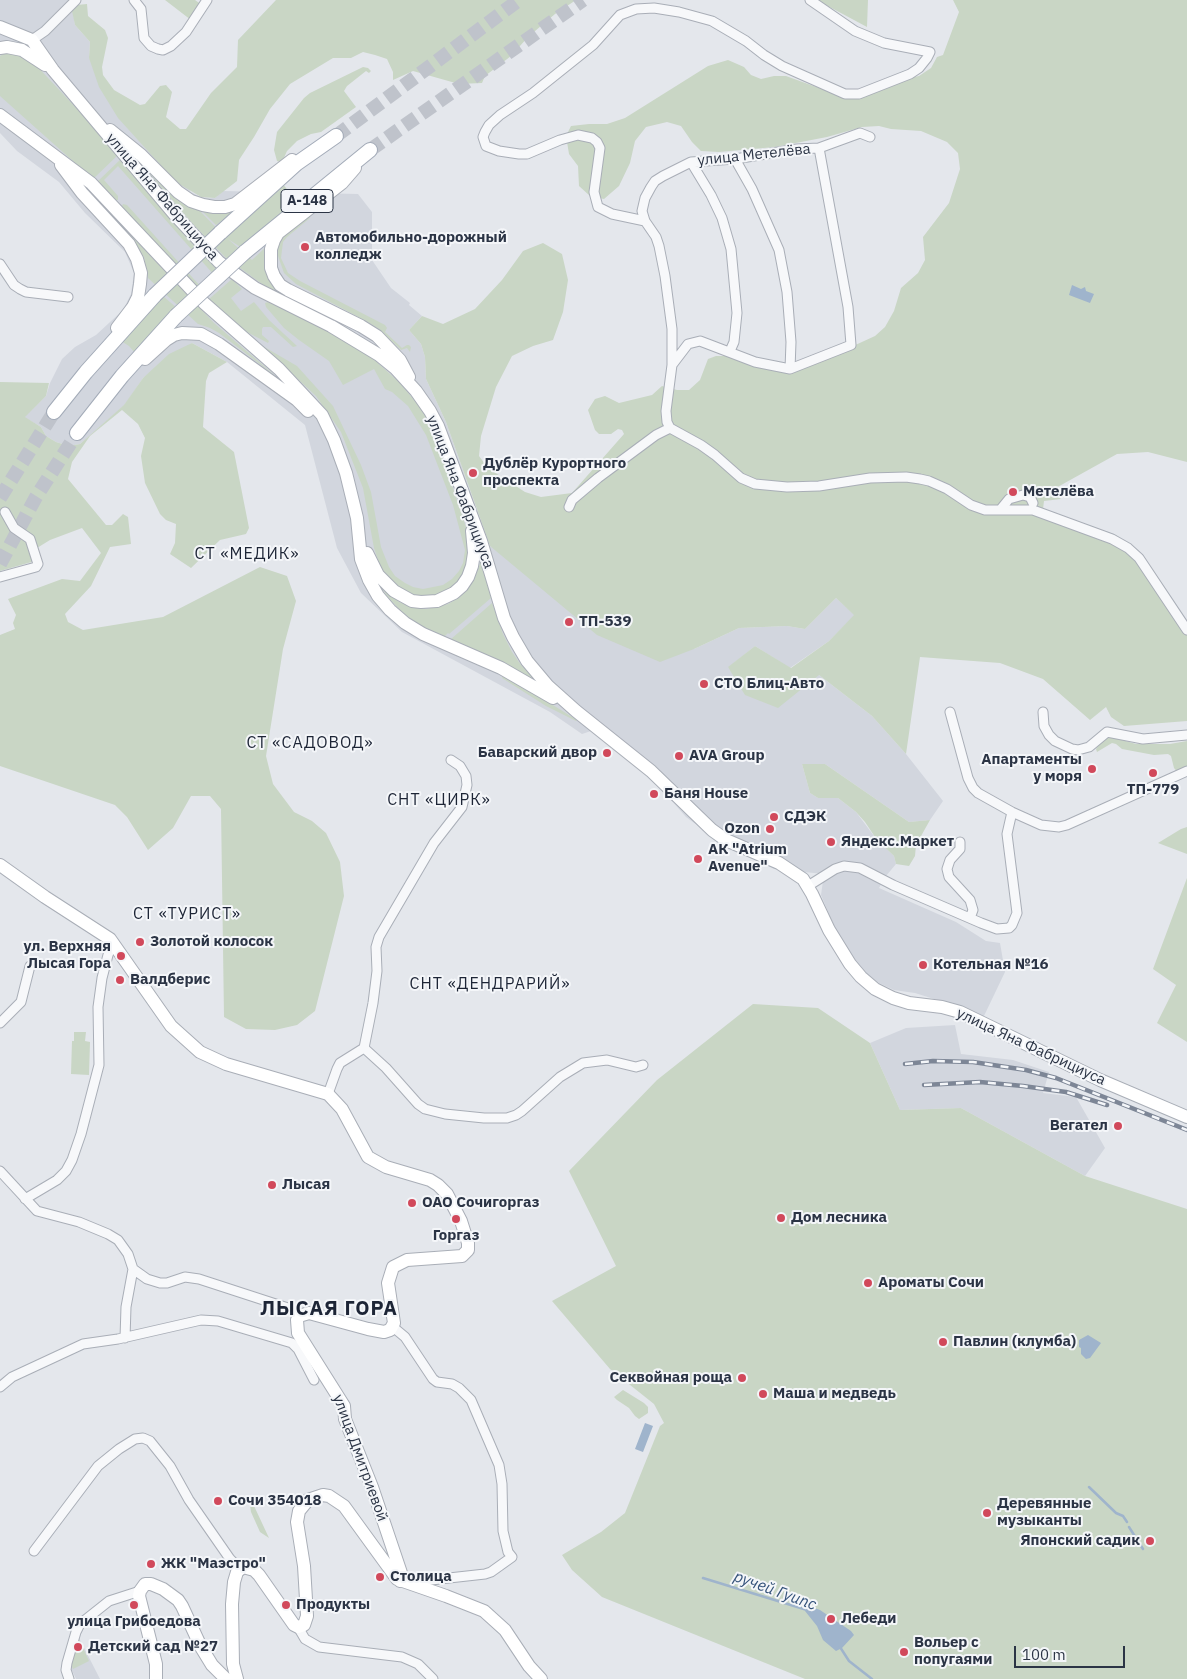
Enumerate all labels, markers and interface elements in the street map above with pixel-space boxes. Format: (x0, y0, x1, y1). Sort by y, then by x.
street label: улица Яна Фабрициуса (102, 130, 222, 264)
street label: улица Метелёва (697, 140, 811, 170)
road number: А-148 (281, 190, 333, 212)
place label: Автомобильно-дорожный колледж (315, 229, 507, 264)
marker: Автомобильно-дорожный колледж (299, 241, 311, 253)
street label: улица Яна Фабрициуса (422, 413, 498, 571)
place label: Дублёр Курортного проспекта (483, 455, 626, 490)
marker: Дублёр Курортного проспекта (467, 467, 479, 479)
place label: Метелёва (1023, 483, 1094, 501)
marker: Метелёва (1007, 486, 1019, 498)
district label: СТ «МЕДИК» (193, 544, 301, 564)
place label: ТП-539 (579, 613, 631, 631)
marker: ТП-539 (563, 616, 575, 628)
place label: СТО Блиц-Авто (714, 675, 824, 693)
marker: СТО Блиц-Авто (698, 678, 710, 690)
district label: СТ «САДОВОД» (245, 733, 375, 753)
place label: Баварский двор (478, 744, 597, 762)
marker: Баварский двор (601, 747, 613, 759)
place label: AVA Group (689, 747, 765, 765)
marker: AVA Group (673, 750, 685, 762)
place label: Апартаменты у моря (981, 751, 1082, 786)
marker: Апартаменты у моря (1086, 763, 1098, 775)
marker: ТП-779 (1147, 767, 1159, 779)
place label: ТП-779 (1127, 781, 1179, 799)
place label: Баня House (664, 785, 748, 803)
marker: Баня House (648, 788, 660, 800)
district label: СНТ «ЦИРК» (386, 790, 492, 810)
place label: СДЭК (784, 808, 826, 826)
marker: СДЭК (768, 811, 780, 823)
place label: Ozon (724, 820, 760, 838)
marker: Ozon (764, 823, 776, 835)
place label: Яндекс.Маркет (841, 833, 954, 851)
marker: Яндекс.Маркет (825, 836, 837, 848)
place label: АК "Atrium Avenue" (708, 841, 787, 876)
marker: АК "Atrium Avenue" (692, 853, 704, 865)
district label: СТ «ТУРИСТ» (132, 904, 242, 924)
place label: Золотой колосок (150, 933, 273, 951)
marker: Золотой колосок (134, 936, 146, 948)
place label: ул. Верхняя Лысая Гора (24, 938, 111, 973)
marker: ул. Верхняя Лысая Гора (115, 950, 127, 962)
place label: Котельная №16 (933, 956, 1049, 974)
marker: Котельная №16 (917, 959, 929, 971)
place label: Валдберис (130, 971, 210, 989)
marker: Валдберис (114, 974, 126, 986)
district label: СНТ «ДЕНДРАРИЙ» (408, 974, 572, 994)
street label: улица Яна Фабрициуса (954, 1005, 1108, 1089)
place label: Вегател (1050, 1117, 1108, 1135)
marker: Вегател (1112, 1120, 1124, 1132)
place label: Лысая (282, 1176, 330, 1194)
marker: Лысая (266, 1179, 278, 1191)
place label: ОАО Сочигоргаз (422, 1194, 539, 1212)
marker: ОАО Сочигоргаз (406, 1197, 418, 1209)
place label: Дом лесника (791, 1209, 887, 1227)
marker: Дом лесника (775, 1212, 787, 1224)
marker: Горгаз (450, 1213, 462, 1225)
place label: Горгаз (433, 1227, 479, 1245)
place label: Ароматы Сочи (878, 1274, 984, 1292)
marker: Ароматы Сочи (862, 1277, 874, 1289)
district label: ЛЫСАЯ ГОРА (259, 1297, 399, 1321)
place label: Павлин (клумба) (953, 1333, 1076, 1351)
marker: Павлин (клумба) (937, 1336, 949, 1348)
place label: Секвойная роща (609, 1369, 732, 1387)
marker: Секвойная роща (736, 1372, 748, 1384)
place label: Маша и медведь (773, 1385, 896, 1403)
marker: Маша и медведь (757, 1388, 769, 1400)
street label: улица Дмитриевой (329, 1392, 391, 1524)
place label: Сочи 354018 (228, 1492, 321, 1510)
marker: Сочи 354018 (212, 1495, 224, 1507)
place label: Деревянные музыканты (997, 1495, 1091, 1530)
marker: Деревянные музыканты (981, 1507, 993, 1519)
place label: Японский садик (1020, 1532, 1140, 1550)
marker: Японский садик (1144, 1535, 1156, 1547)
place label: ЖК "Маэстро" (161, 1555, 266, 1573)
marker: ЖК "Маэстро" (145, 1558, 157, 1570)
water label: ручей Гуипс (731, 1567, 819, 1615)
place label: Столица (390, 1568, 452, 1586)
marker: Столица (374, 1571, 386, 1583)
place label: Продукты (296, 1596, 370, 1614)
marker: улица Грибоедова (128, 1599, 140, 1611)
marker: Продукты (280, 1599, 292, 1611)
place label: Лебеди (841, 1610, 896, 1628)
place label: улица Грибоедова (67, 1613, 201, 1631)
marker: Лебеди (825, 1613, 837, 1625)
place label: Вольер с попугаями (914, 1634, 992, 1669)
scale bar (1017, 1636, 1128, 1668)
place label: Детский сад №27 (88, 1638, 218, 1656)
marker: Детский сад №27 (72, 1641, 84, 1653)
text: 100 m (1022, 1645, 1066, 1664)
marker: Вольер с попугаями (898, 1646, 910, 1658)

